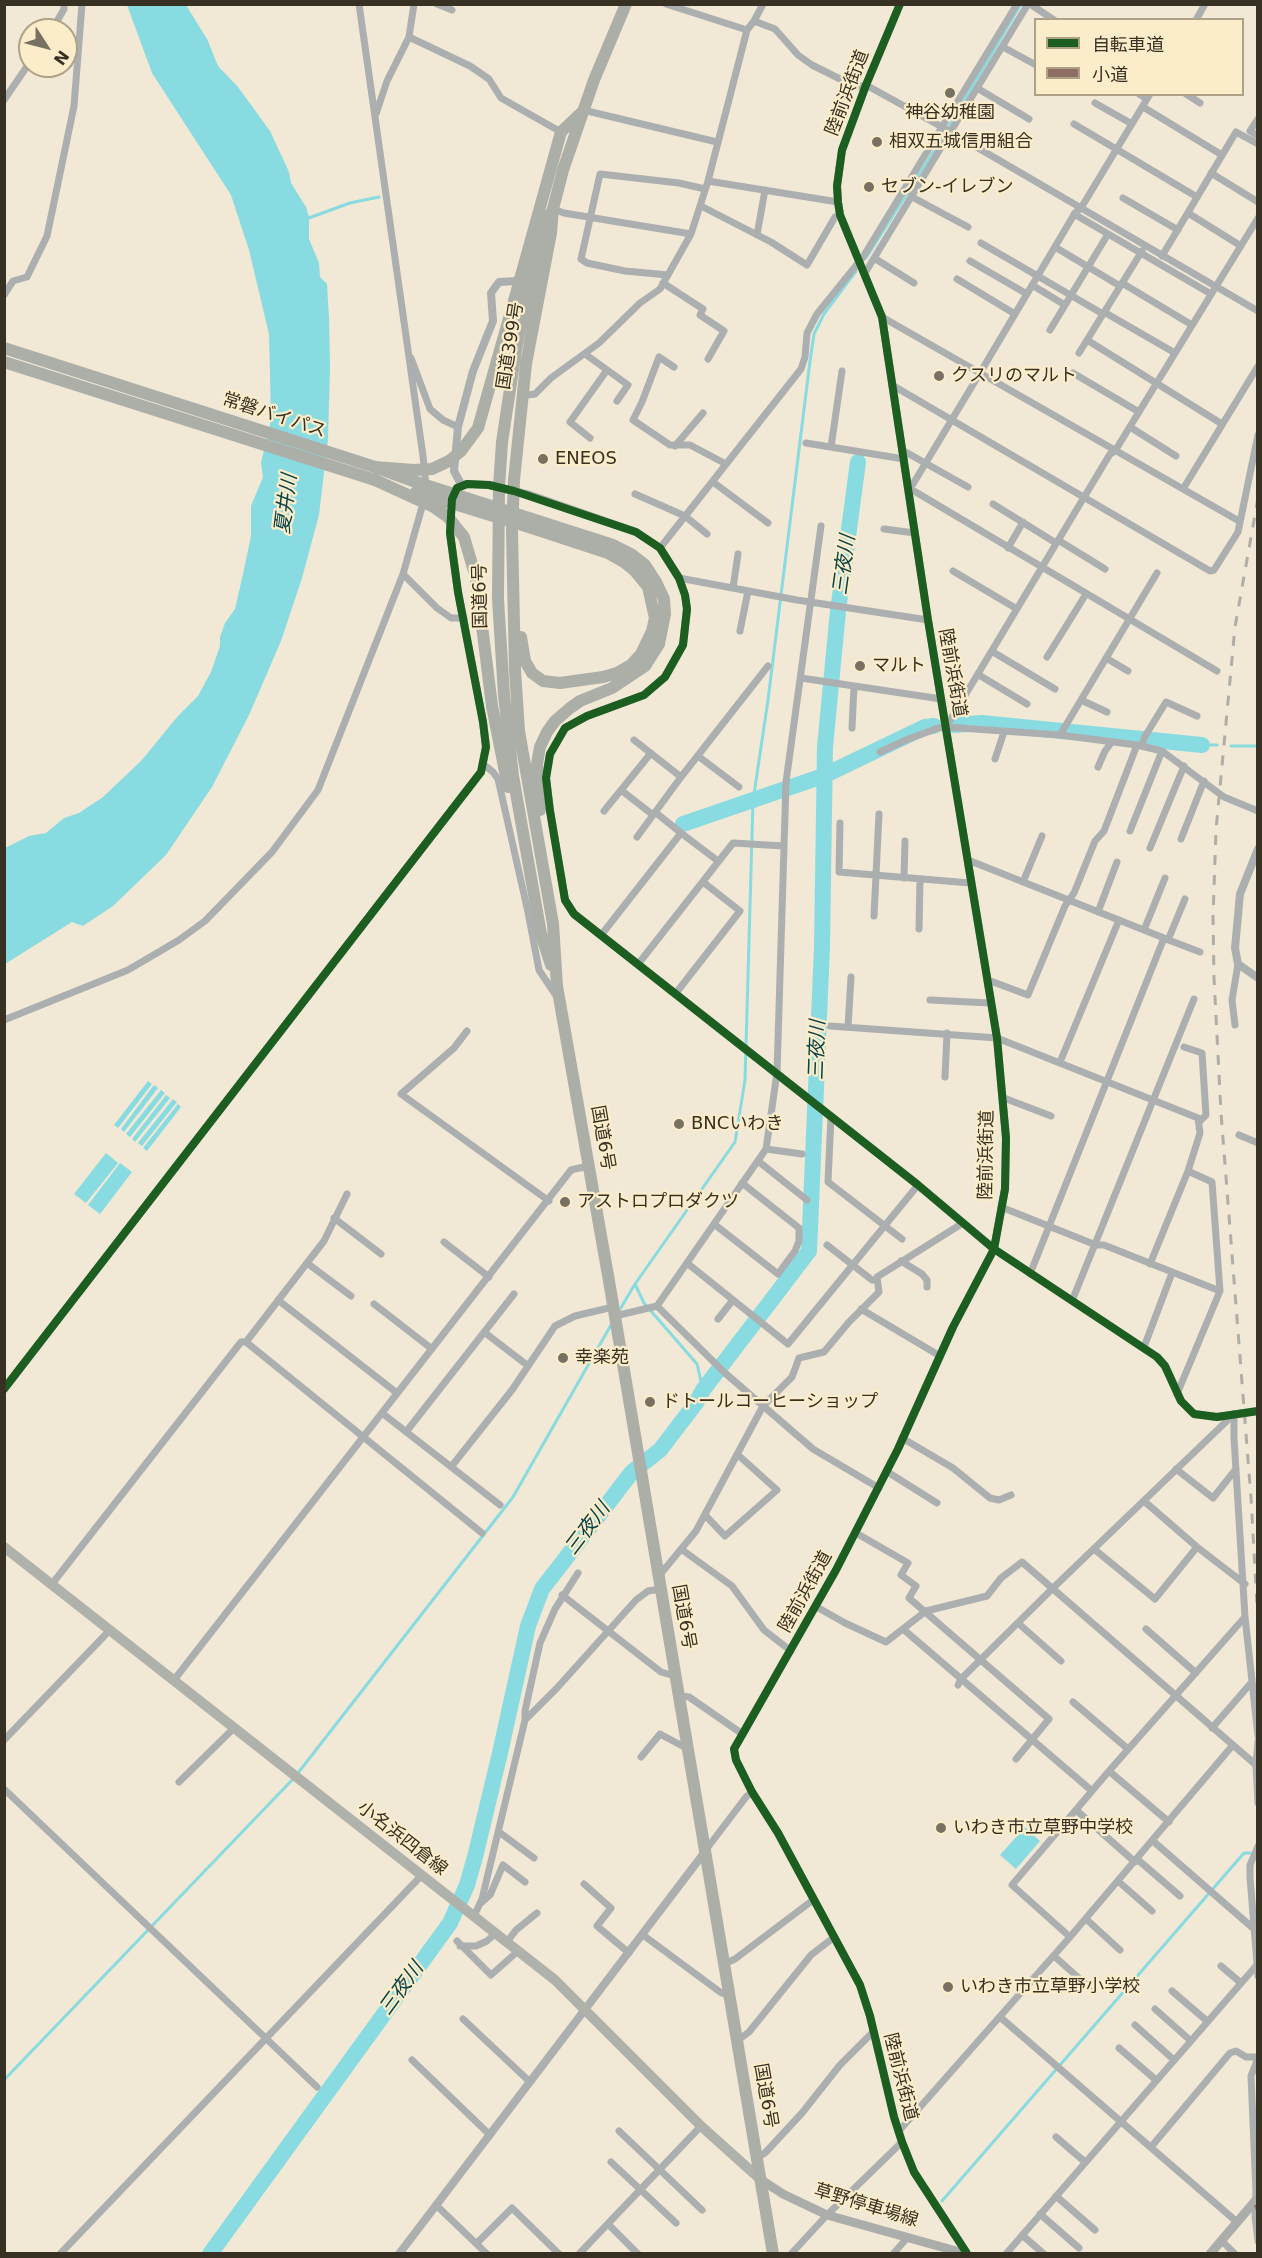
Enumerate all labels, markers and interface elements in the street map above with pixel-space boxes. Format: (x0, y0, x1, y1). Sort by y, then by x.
north arrow (18, 18, 78, 78)
legend (1034, 18, 1244, 96)
text: 自転車道 (1092, 34, 1164, 55)
text: N (50, 47, 73, 69)
street label: 陸前浜街道 (822, 47, 874, 139)
text: 小道 (1092, 64, 1128, 85)
marker: 神谷幼稚園 (943, 86, 957, 100)
place label: 神谷幼稚園 (905, 102, 995, 124)
place label: 相双五城信用組合 (889, 131, 1033, 153)
marker: 相双五城信用組合 (870, 135, 884, 149)
place label: セブン-イレブン (881, 176, 1013, 198)
marker: セブン-イレブン (862, 180, 876, 194)
street label: 国道399号 (493, 301, 529, 391)
place label: クスリのマルト (951, 365, 1077, 387)
marker: クスリのマルト (932, 369, 946, 383)
street label: 常磐バイパス (219, 389, 329, 443)
place label: ENEOS (555, 448, 617, 470)
marker: ENEOS (536, 452, 550, 466)
water label: 夏井川 (271, 473, 303, 535)
water label: 三夜川 (829, 534, 861, 596)
street label: 国道6号 (470, 563, 492, 629)
street label: 陸前浜街道 (934, 627, 970, 719)
place label: マルト (872, 655, 926, 677)
marker: マルト (853, 659, 867, 673)
water label: 三夜川 (805, 1020, 831, 1080)
street label: 国道6号 (586, 1104, 618, 1172)
street label: 陸前浜街道 (975, 1110, 999, 1200)
place label: BNCいわき (691, 1113, 783, 1135)
marker: BNCいわき (672, 1117, 686, 1131)
place label: アストロプロダクツ (577, 1191, 739, 1213)
marker: アストロプロダクツ (558, 1195, 572, 1209)
place label: 幸楽苑 (575, 1347, 629, 1369)
marker: 幸楽苑 (556, 1351, 570, 1365)
place label: ドトールコーヒーショップ (662, 1391, 878, 1413)
marker: ドトールコーヒーショップ (643, 1395, 657, 1409)
water label: 三夜川 (560, 1498, 616, 1560)
street label: 陸前浜街道 (775, 1547, 837, 1637)
street label: 国道6号 (667, 1583, 699, 1651)
street label: 小名浜四倉線 (353, 1797, 451, 1881)
place label: いわき市立草野中学校 (953, 1817, 1133, 1839)
marker: いわき市立草野中学校 (934, 1821, 948, 1835)
water label: 三夜川 (375, 1958, 429, 2020)
place label: いわき市立草野小学校 (960, 1976, 1140, 1998)
marker: いわき市立草野小学校 (941, 1980, 955, 1994)
street label: 陸前浜街道 (879, 2031, 921, 2123)
street label: 国道6号 (749, 2062, 781, 2130)
street label: 草野停車場線 (811, 2180, 921, 2232)

